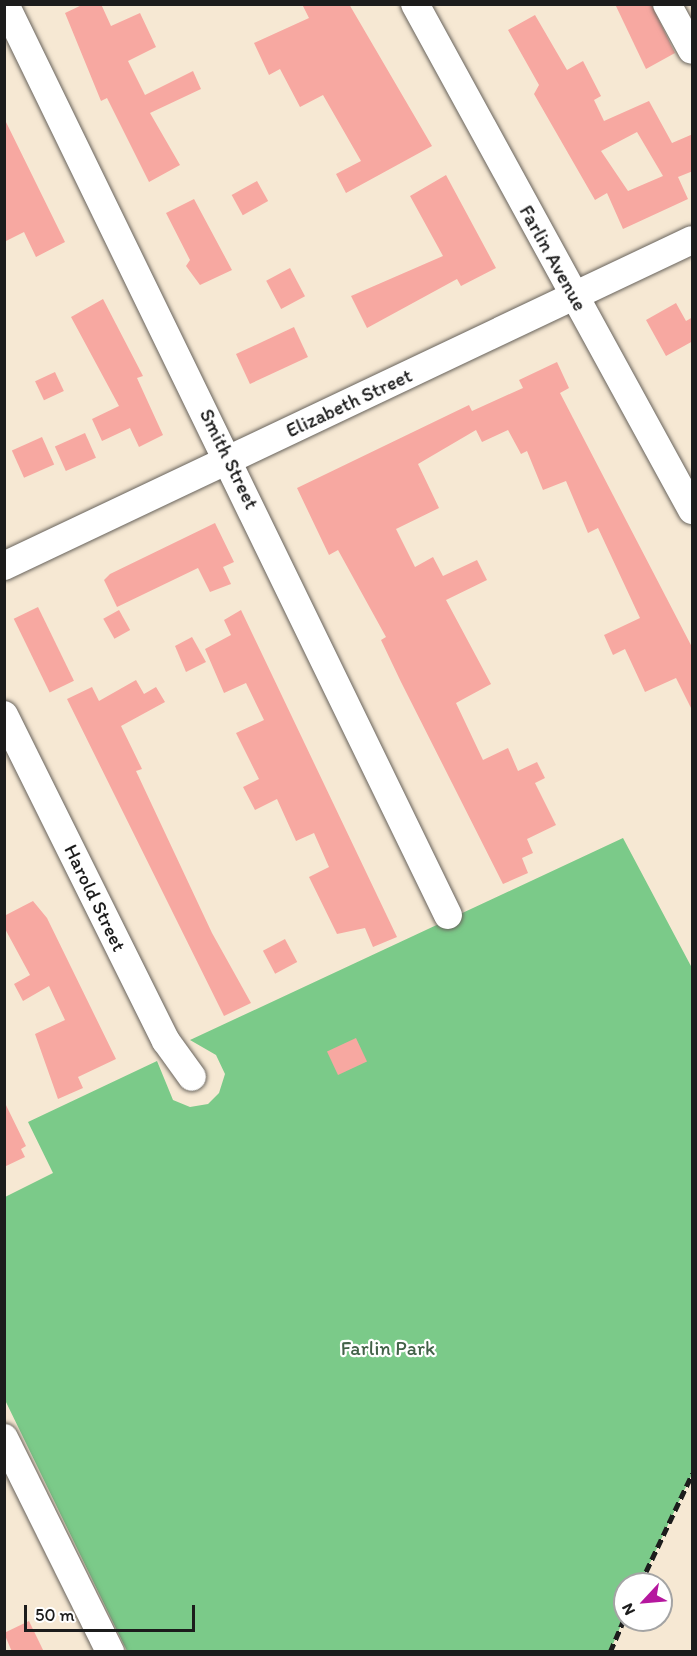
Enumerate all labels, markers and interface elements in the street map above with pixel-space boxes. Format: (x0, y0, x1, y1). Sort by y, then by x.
street label: Farlin Avenue (514, 201, 592, 315)
street label: Elizabeth Street (282, 363, 416, 443)
street label: Smith Street (194, 405, 264, 513)
street label: Harold Street (59, 840, 131, 956)
park label: Farlin Park (341, 1336, 435, 1360)
north arrow (613, 1572, 673, 1632)
scale bar (27, 1593, 198, 1631)
text: N (617, 1600, 639, 1618)
text: 50 m (35, 1604, 75, 1626)

